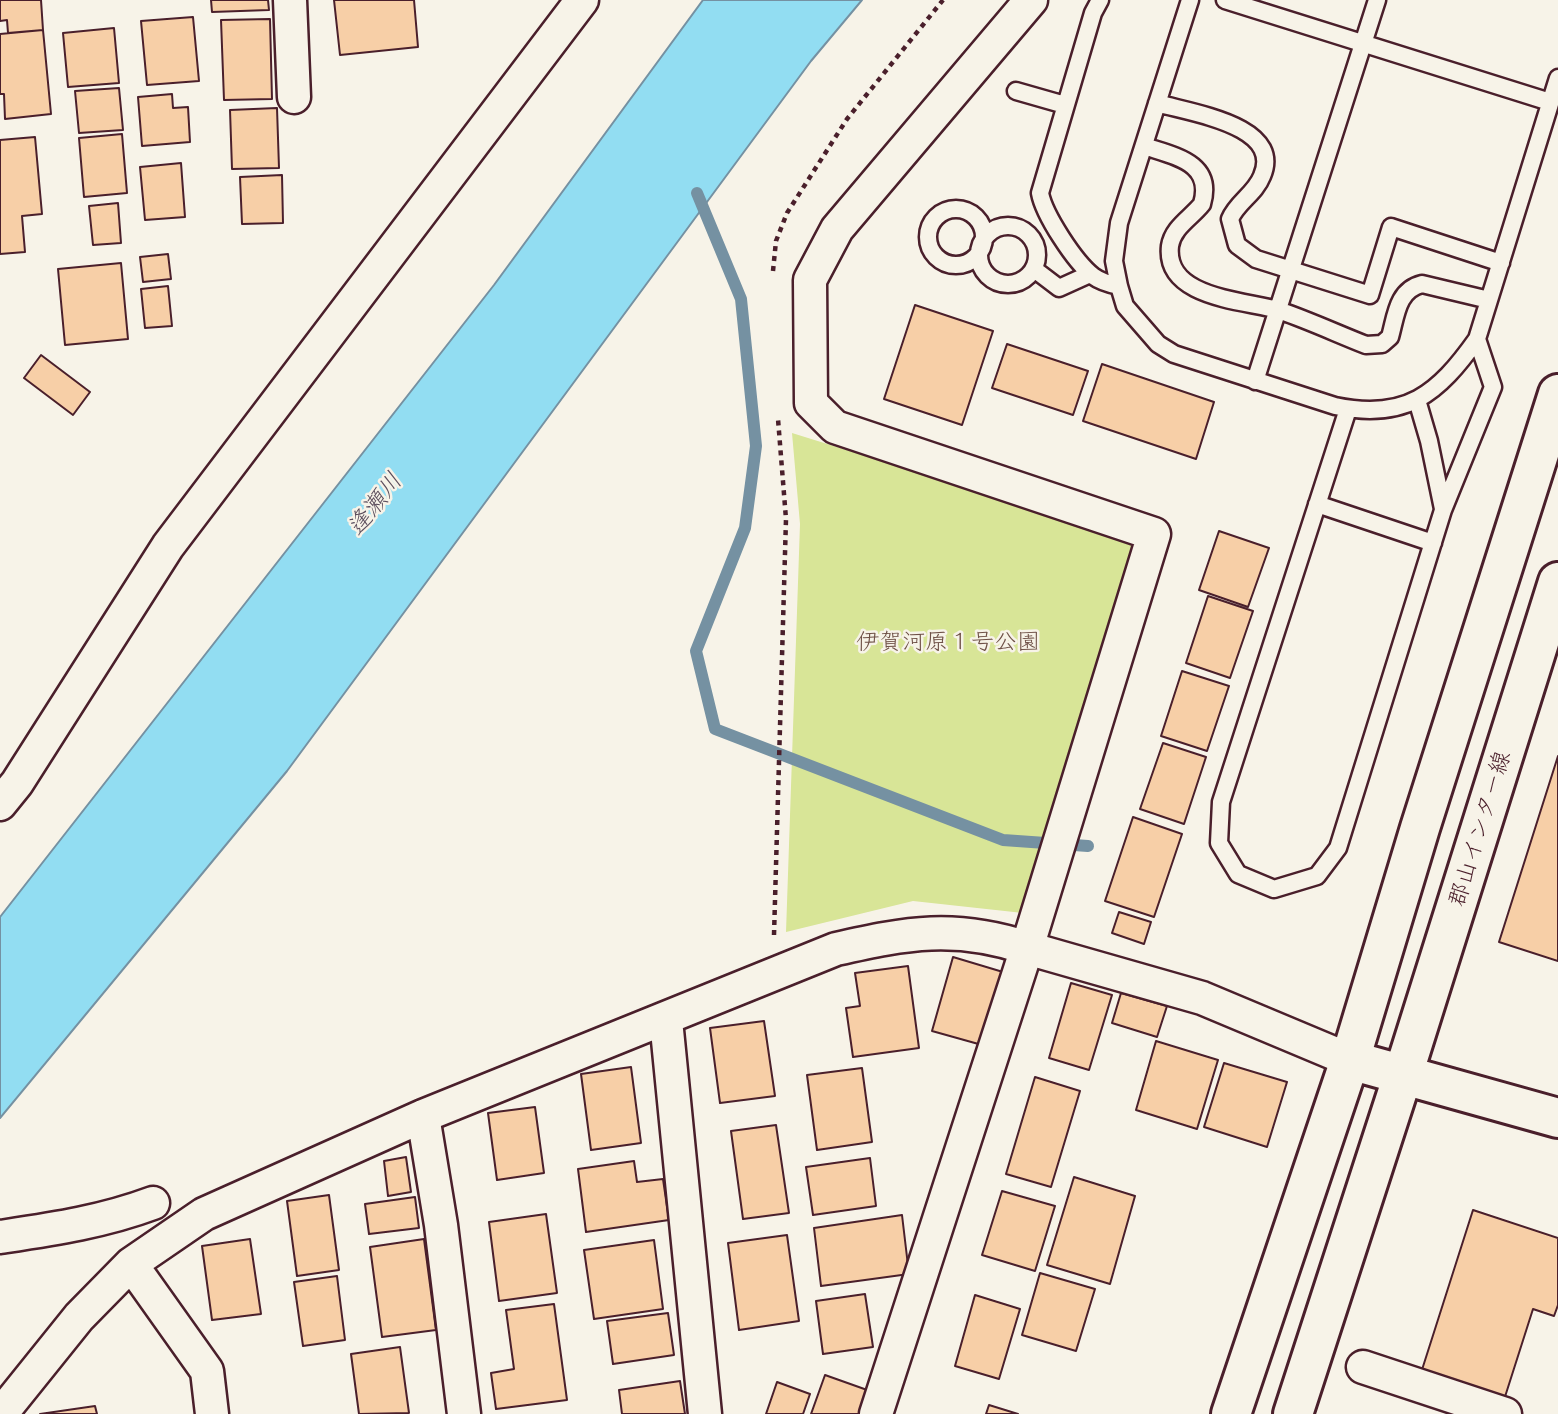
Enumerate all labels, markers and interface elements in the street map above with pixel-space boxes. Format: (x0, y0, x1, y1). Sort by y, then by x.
water label: 逢瀬川 (342, 468, 410, 542)
park label: 伊賀河原１号公園 (856, 629, 1040, 657)
street label: 郡山インター線 (1444, 748, 1518, 910)

